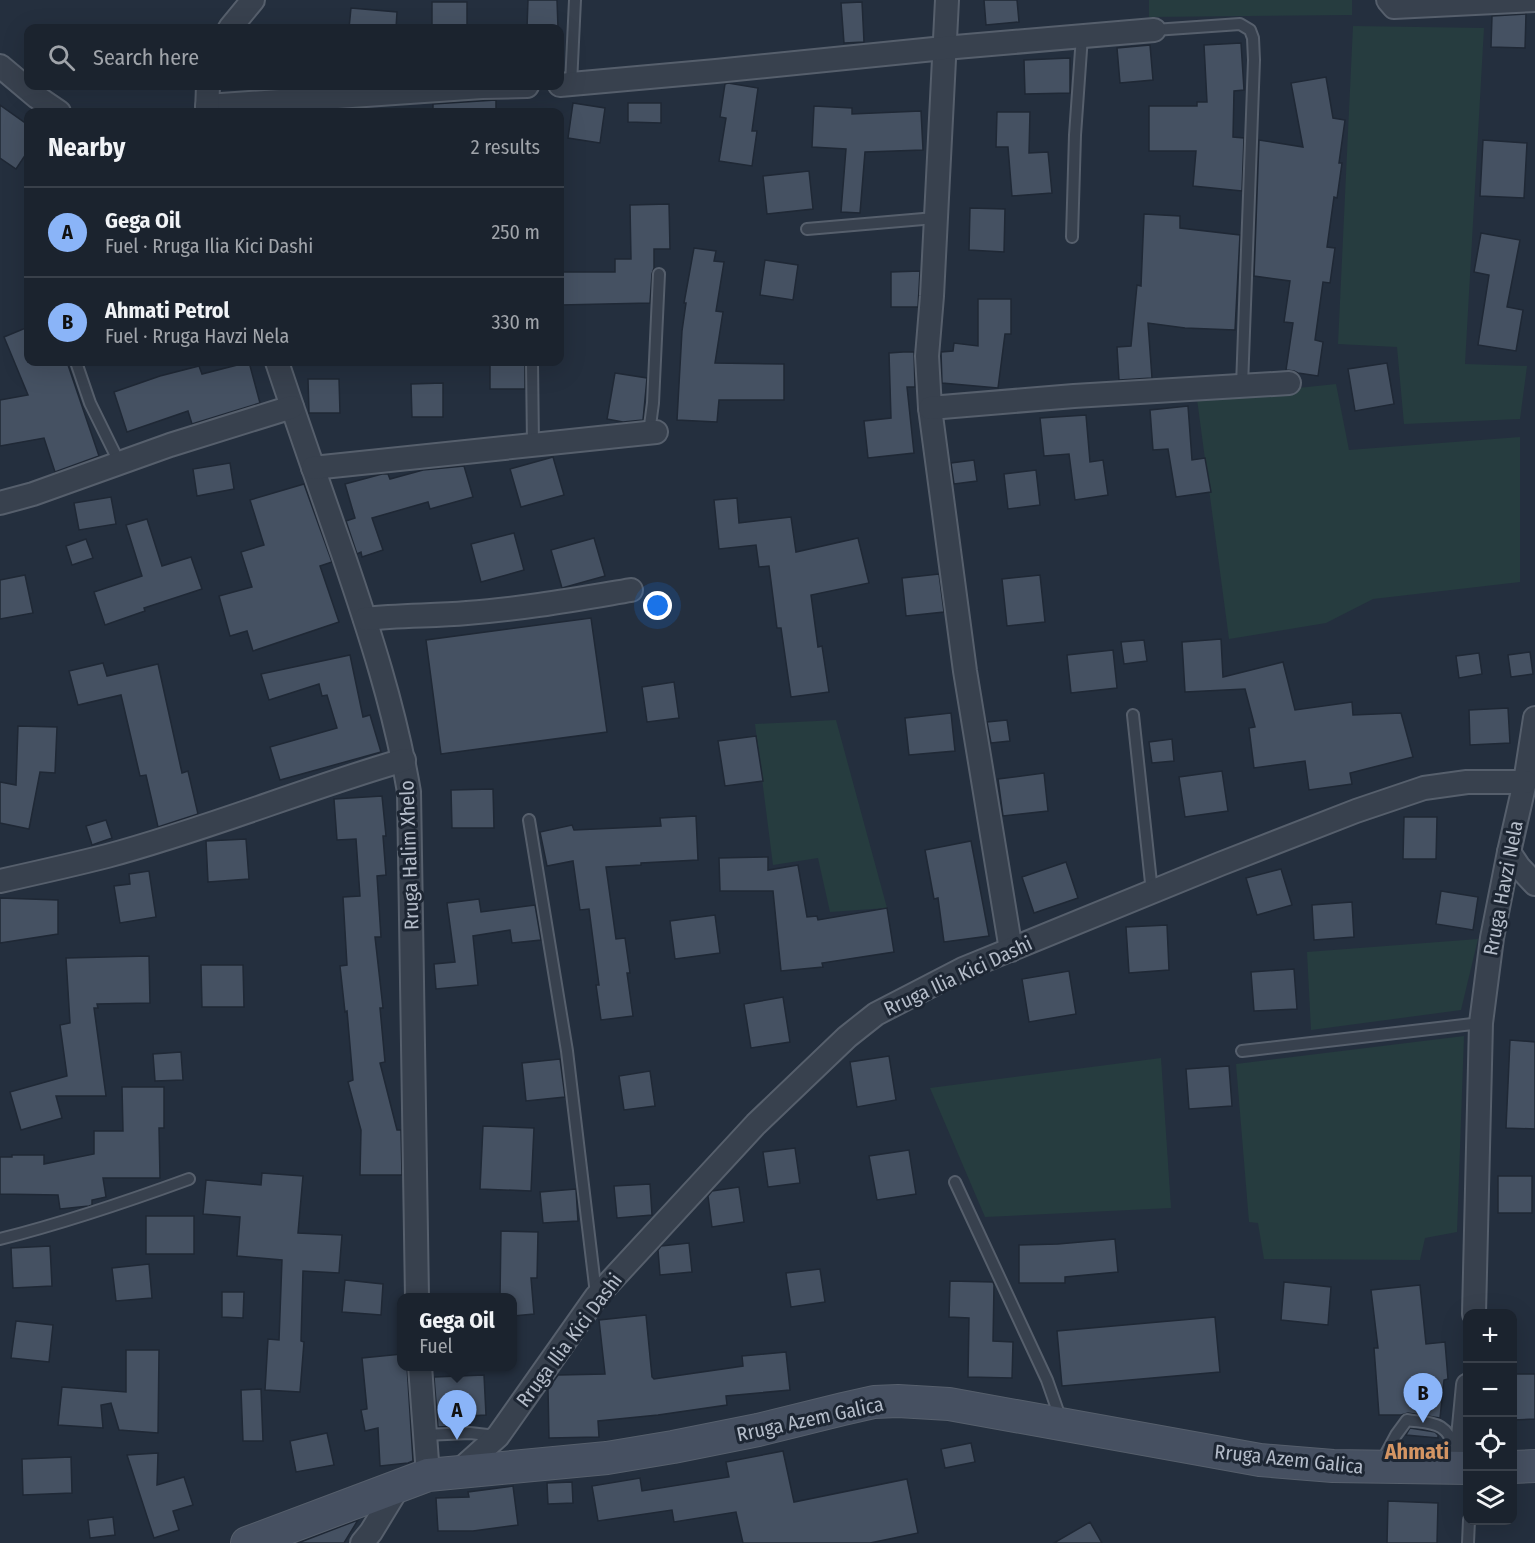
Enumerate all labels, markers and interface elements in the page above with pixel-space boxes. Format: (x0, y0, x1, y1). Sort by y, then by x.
search box (24, 24, 564, 90)
icon: search (45, 41, 78, 74)
text: Search here (93, 44, 199, 71)
text: Nearby (48, 132, 125, 163)
text: 2 results (471, 135, 540, 159)
text: Gega Oil (105, 207, 181, 234)
text: A (62, 220, 73, 244)
text: 250 m (492, 220, 540, 244)
text: Fuel · Rruga Ilia Kici Dashi (105, 234, 313, 258)
text: Ahmati Petrol (105, 297, 230, 324)
text: B (62, 310, 73, 334)
text: 330 m (491, 310, 540, 334)
text: Fuel · Rruga Havzi Nela (105, 324, 289, 348)
your location (643, 591, 672, 620)
street label: Rruga Halim Xhelo (394, 780, 424, 930)
street label: Rruga Havzi Nela (1478, 818, 1528, 958)
street label: Rruga Ilia Kici Dashi (880, 931, 1036, 1021)
street label: Rruga Ilia Kici Dashi (511, 1268, 627, 1412)
popup (397, 1293, 517, 1371)
text: Gega Oil (419, 1307, 495, 1334)
map controls (1463, 1309, 1517, 1525)
button: + (1463, 1309, 1517, 1363)
text: Fuel (419, 1334, 453, 1358)
button: − (1463, 1363, 1517, 1417)
pin: B (1404, 1374, 1442, 1423)
pin: A (438, 1390, 476, 1440)
street label: Rruga Azem Galica (734, 1392, 886, 1446)
button: locate (1463, 1417, 1517, 1471)
district label: Ahmati (1384, 1438, 1449, 1465)
street label: Rruga Azem Galica (1213, 1439, 1365, 1479)
button: layers (1463, 1471, 1517, 1525)

